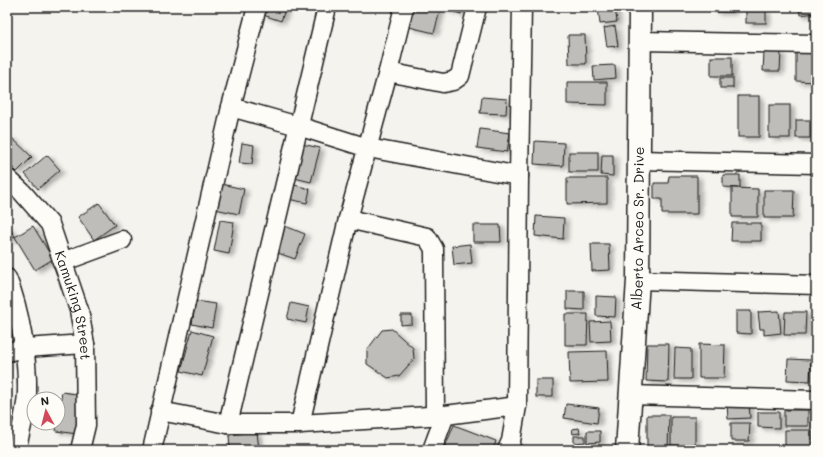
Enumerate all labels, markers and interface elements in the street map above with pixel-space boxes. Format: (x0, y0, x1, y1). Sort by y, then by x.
street label: Alberto Arceo Sr. Drive (626, 146, 648, 311)
street label: Kamuking Street (51, 248, 95, 360)
north arrow (26, 391, 66, 431)
text: N (40, 393, 50, 409)

